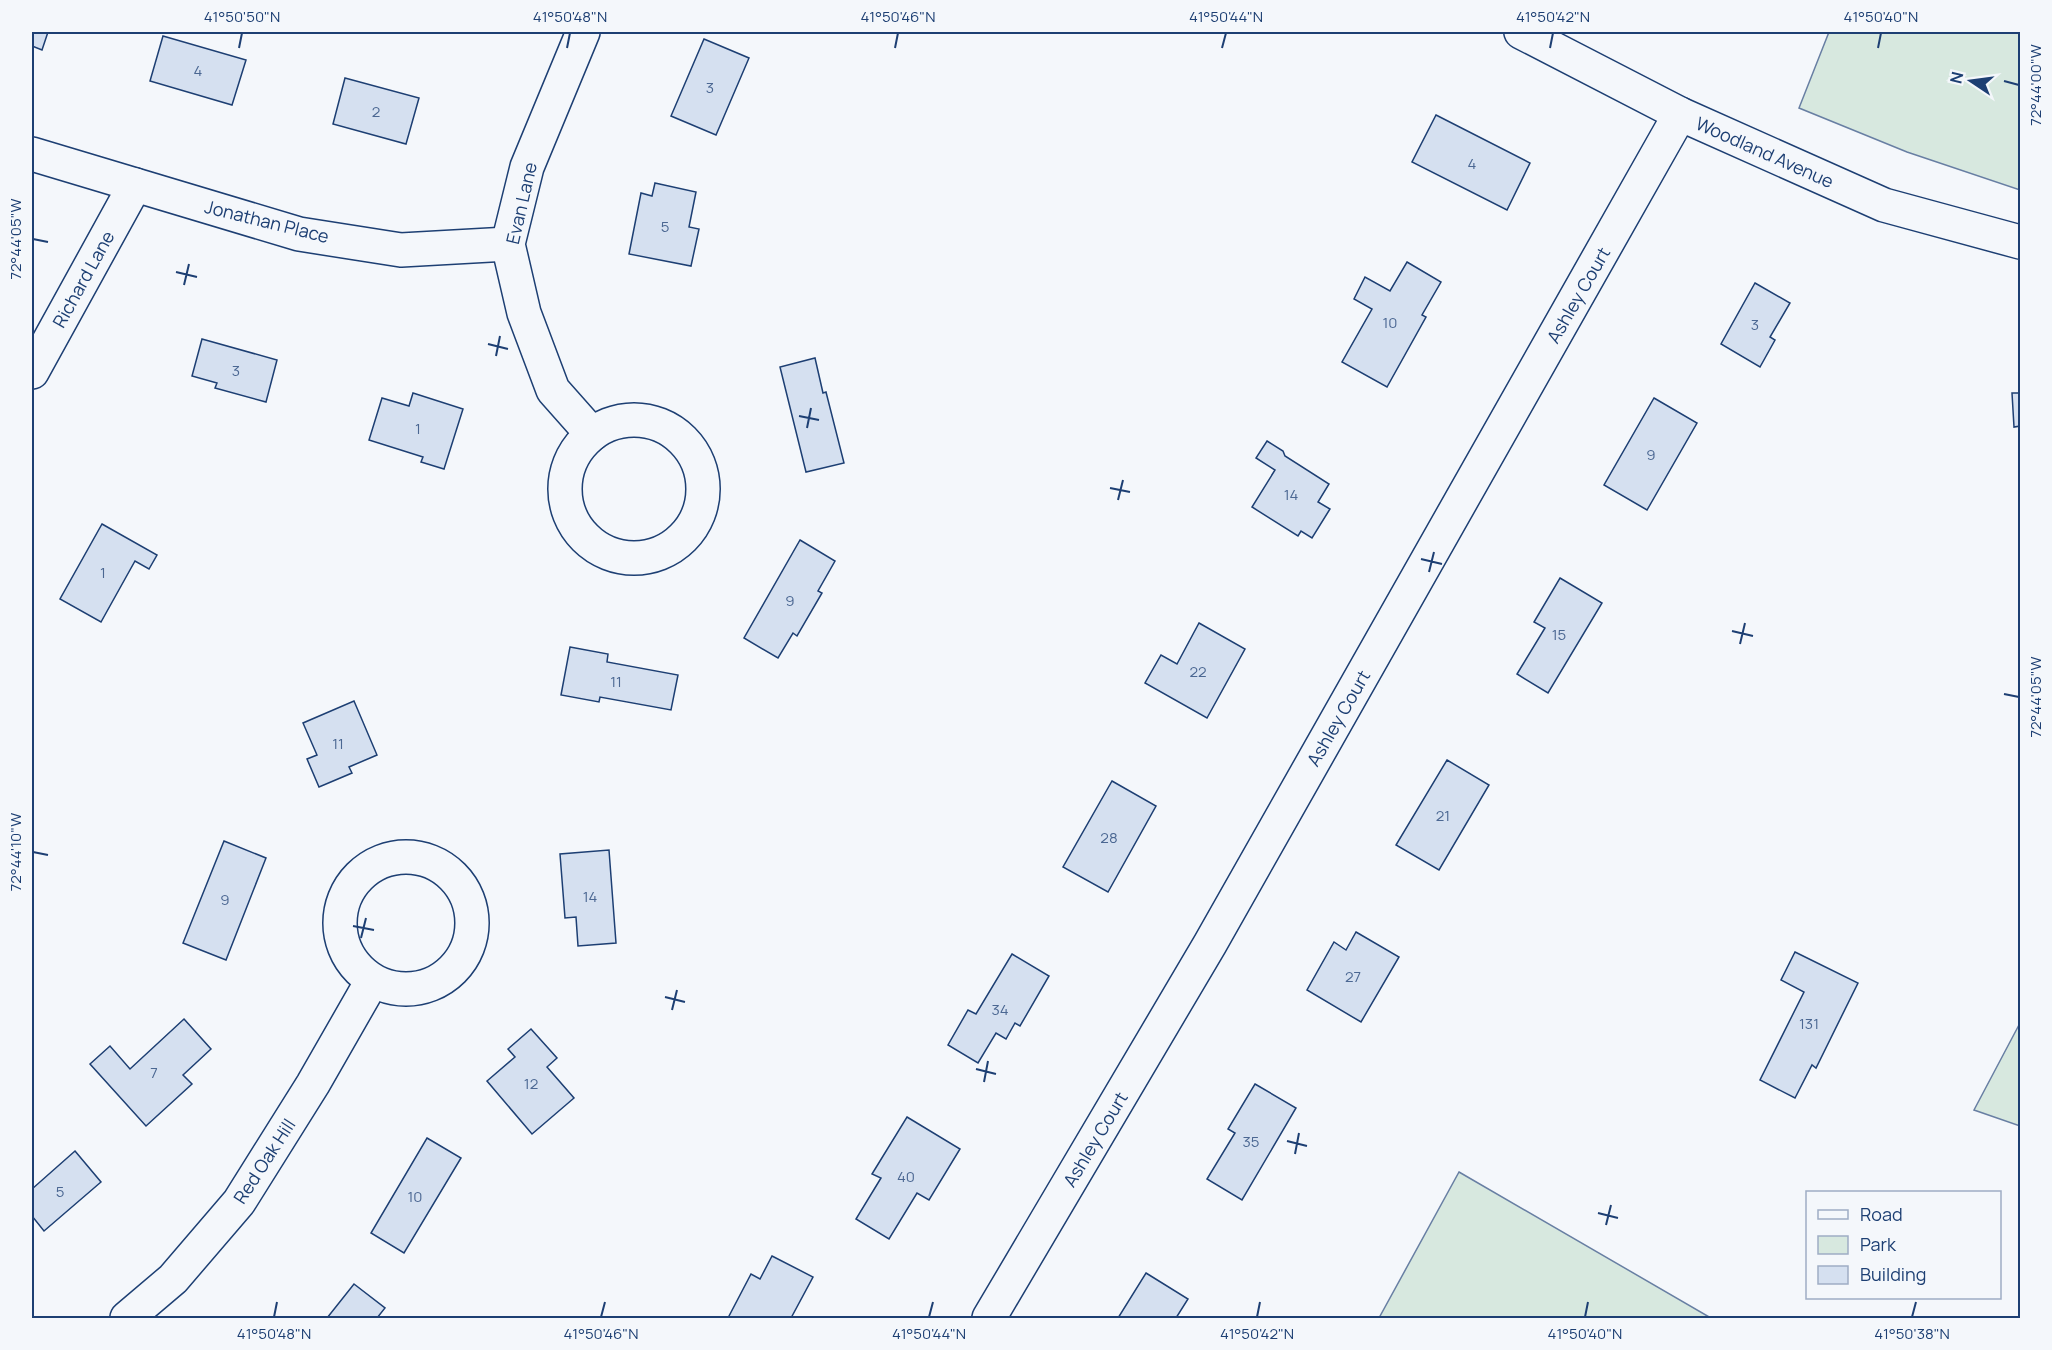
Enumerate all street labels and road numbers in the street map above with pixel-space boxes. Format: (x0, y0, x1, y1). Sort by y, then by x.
street label: Woodland Avenue (1692, 111, 1838, 193)
street label: Evan Lane (500, 160, 542, 246)
street label: Jonathan Place (202, 194, 332, 248)
street label: Richard Lane (47, 226, 119, 332)
street label: Ashley Court (1541, 243, 1615, 347)
street label: Ashley Court (1301, 666, 1375, 770)
street label: Ashley Court (1057, 1087, 1133, 1191)
street label: Red Oak Hill (228, 1114, 300, 1208)

